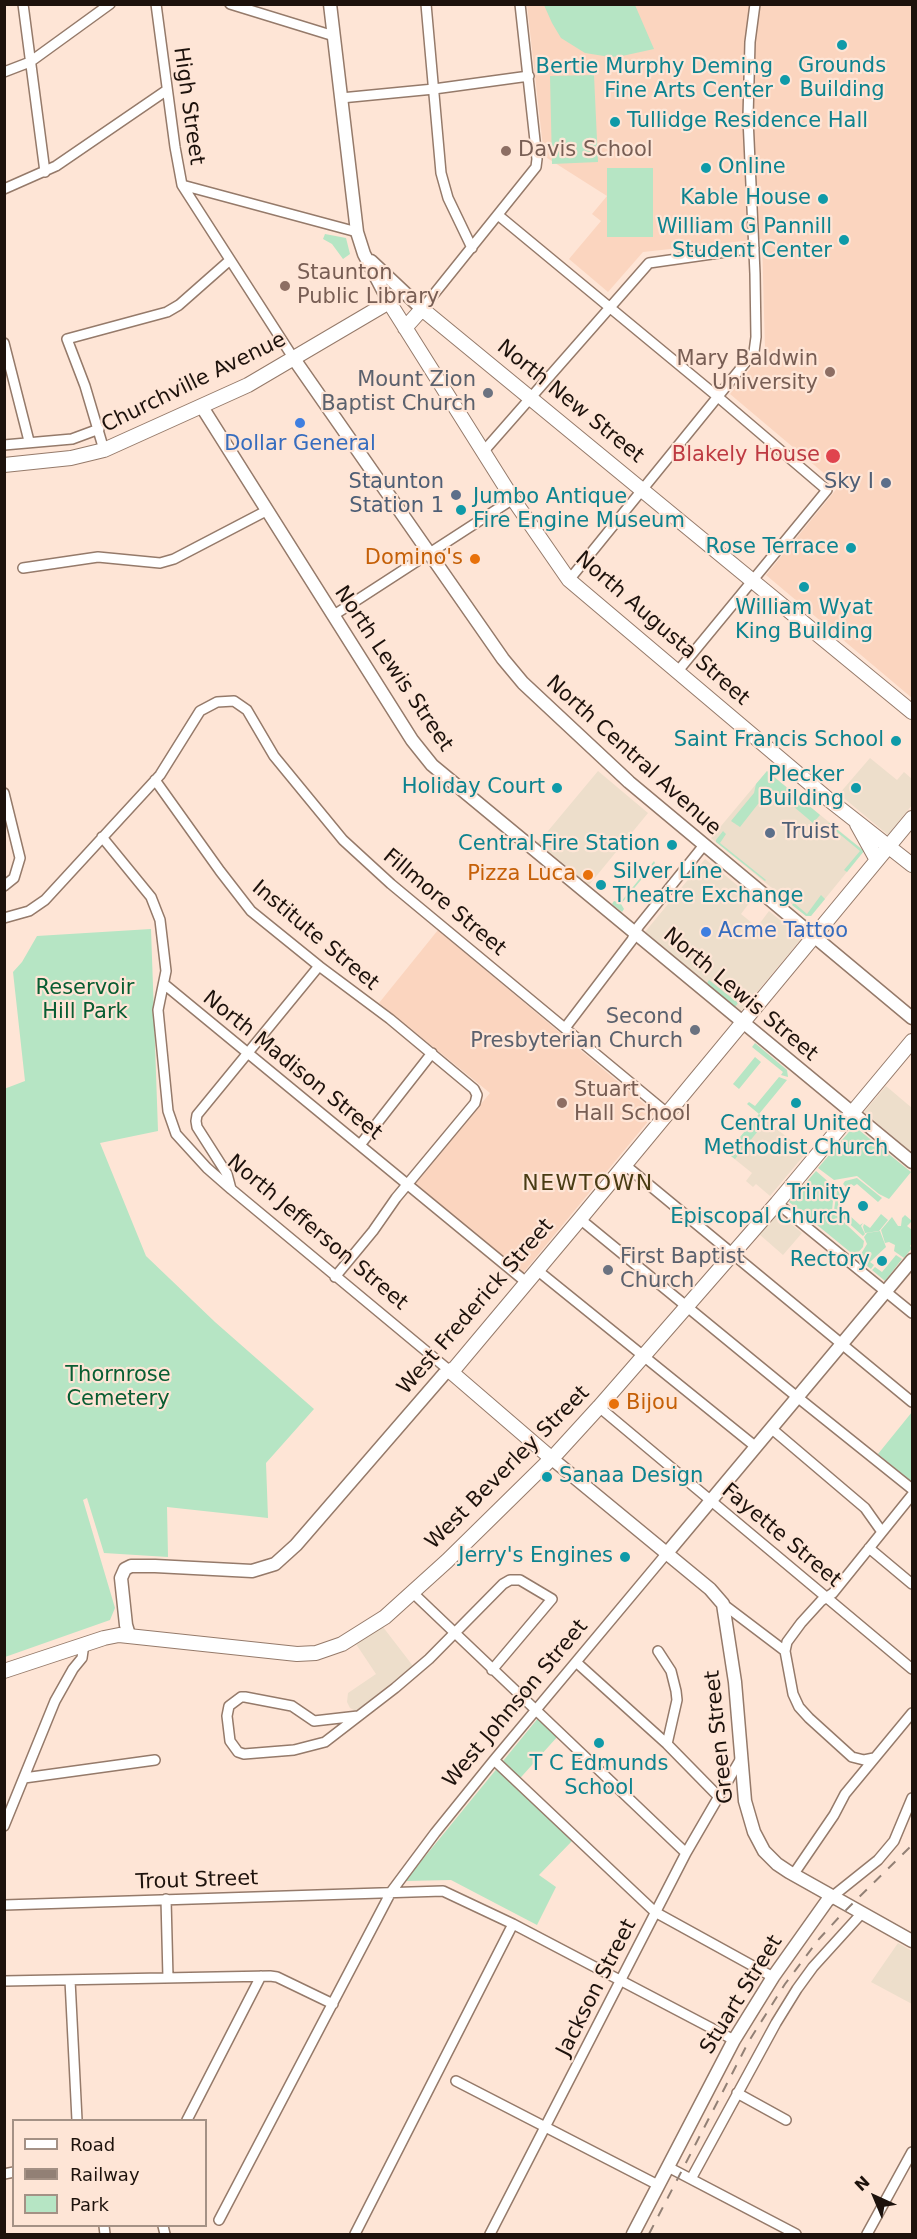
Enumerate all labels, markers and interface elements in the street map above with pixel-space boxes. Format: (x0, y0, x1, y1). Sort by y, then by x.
marker: Grounds Building (835, 38, 849, 52)
street label: High Street (167, 45, 209, 167)
place label: Grounds Building (798, 54, 886, 104)
place label: Bertie Murphy Deming Fine Arts Center (536, 55, 773, 105)
marker: Bertie Murphy Deming Fine Arts Center (778, 73, 792, 87)
place label: Tullidge Residence Hall (627, 109, 868, 135)
marker: Tullidge Residence Hall (608, 115, 622, 129)
place label: Davis School (518, 138, 653, 164)
marker: Davis School (499, 144, 513, 158)
place label: Online (718, 155, 786, 181)
marker: Online (699, 161, 713, 175)
place label: Kable House (680, 186, 811, 212)
marker: Kable House (816, 192, 830, 206)
place label: William G Pannill Student Center (657, 215, 832, 265)
marker: William G Pannill Student Center (837, 233, 851, 247)
place label: Staunton Public Library (297, 261, 439, 311)
marker: Staunton Public Library (278, 279, 292, 293)
street label: Churchville Avenue (98, 327, 290, 439)
street label: North New Street (491, 335, 649, 469)
place label: Mary Baldwin University (677, 347, 818, 397)
marker: Mary Baldwin University (823, 365, 837, 379)
place label: Mount Zion Baptist Church (321, 368, 476, 418)
marker: Mount Zion Baptist Church (481, 386, 495, 400)
marker: Dollar General (293, 416, 307, 430)
place label: Dollar General (224, 432, 376, 458)
place label: Blakely House (672, 443, 820, 469)
marker: Blakely House (824, 447, 842, 465)
place label: Staunton Station 1 (349, 470, 444, 520)
place label: Sky I (824, 470, 874, 496)
marker: Sky I (879, 476, 893, 490)
place label: Jumbo Antique Fire Engine Museum (473, 485, 685, 535)
marker: Staunton Station 1 (449, 488, 463, 502)
marker: Jumbo Antique Fire Engine Museum (454, 503, 468, 517)
place label: Rose Terrace (706, 535, 839, 561)
marker: Rose Terrace (844, 541, 858, 555)
place label: Domino's (365, 546, 463, 572)
street label: North Augusta Street (570, 547, 754, 711)
marker: Domino's (468, 552, 482, 566)
marker: William Wyat King Building (797, 580, 811, 594)
street label: North Lewis Street (328, 581, 458, 757)
place label: William Wyat King Building (735, 596, 873, 646)
street label: North Central Avenue (540, 671, 726, 841)
place label: Saint Francis School (674, 728, 884, 754)
marker: Saint Francis School (889, 734, 903, 748)
place label: Plecker Building (759, 763, 844, 813)
place label: Holiday Court (402, 775, 545, 801)
marker: Holiday Court (550, 781, 564, 795)
marker: Plecker Building (849, 781, 863, 795)
place label: Truist (782, 820, 839, 846)
marker: Truist (763, 826, 777, 840)
place label: Central Fire Station (458, 832, 660, 858)
marker: Central Fire Station (665, 838, 679, 852)
street label: Fillmore Street (377, 844, 511, 962)
place label: Silver Line Theatre Exchange (613, 860, 804, 910)
place label: Pizza Luca (467, 862, 576, 888)
marker: Pizza Luca (581, 868, 595, 882)
street label: Institute Street (247, 876, 383, 996)
marker: Silver Line Theatre Exchange (594, 878, 608, 892)
place label: Acme Tattoo (718, 919, 848, 945)
street label: North Lewis Street (658, 923, 822, 1067)
marker: Acme Tattoo (699, 925, 713, 939)
park label: Reservoir Hill Park (36, 976, 134, 1026)
street label: North Madison Street (197, 986, 387, 1146)
place label: Second Presbyterian Church (470, 1005, 683, 1055)
marker: Second Presbyterian Church (688, 1023, 702, 1037)
place label: Stuart Hall School (574, 1078, 691, 1128)
marker: Stuart Hall School (555, 1096, 569, 1110)
marker: Central United Methodist Church (789, 1096, 803, 1110)
place label: Central United Methodist Church (704, 1112, 888, 1162)
street label: North Jefferson Street (222, 1150, 412, 1316)
district label: NEWTOWN (522, 1171, 654, 1197)
place label: Trinity Episcopal Church (670, 1181, 851, 1231)
marker: Trinity Episcopal Church (856, 1199, 870, 1213)
street label: West Frederick Street (393, 1214, 559, 1400)
place label: First Baptist Church (620, 1245, 745, 1295)
place label: Rectory (790, 1248, 870, 1274)
marker: Rectory (875, 1254, 889, 1268)
marker: First Baptist Church (601, 1263, 615, 1277)
park label: Thornrose Cemetery (65, 1363, 171, 1413)
street label: West Beverley Street (421, 1381, 595, 1555)
place label: Bijou (626, 1391, 678, 1417)
marker: Bijou (607, 1397, 621, 1411)
place label: Sanaa Design (559, 1464, 703, 1490)
marker: Sanaa Design (540, 1470, 554, 1484)
street label: Fayette Street (716, 1479, 846, 1593)
place label: Jerry's Engines (458, 1544, 613, 1570)
marker: Jerry's Engines (618, 1550, 632, 1564)
street label: West Johnson Street (438, 1615, 594, 1793)
street label: Green Street (700, 1669, 740, 1805)
marker: T C Edmunds School (592, 1736, 606, 1750)
place label: T C Edmunds School (530, 1752, 668, 1802)
street label: Trout Street (135, 1866, 259, 1896)
street label: Jackson Street (552, 1915, 642, 2061)
street label: Stuart Street (696, 1931, 788, 2059)
legend (12, 2119, 207, 2227)
text: Road (70, 2134, 115, 2155)
text: Railway (70, 2164, 140, 2185)
north arrow (845, 2167, 905, 2227)
text: N (851, 2172, 874, 2195)
text: Park (70, 2194, 109, 2215)

